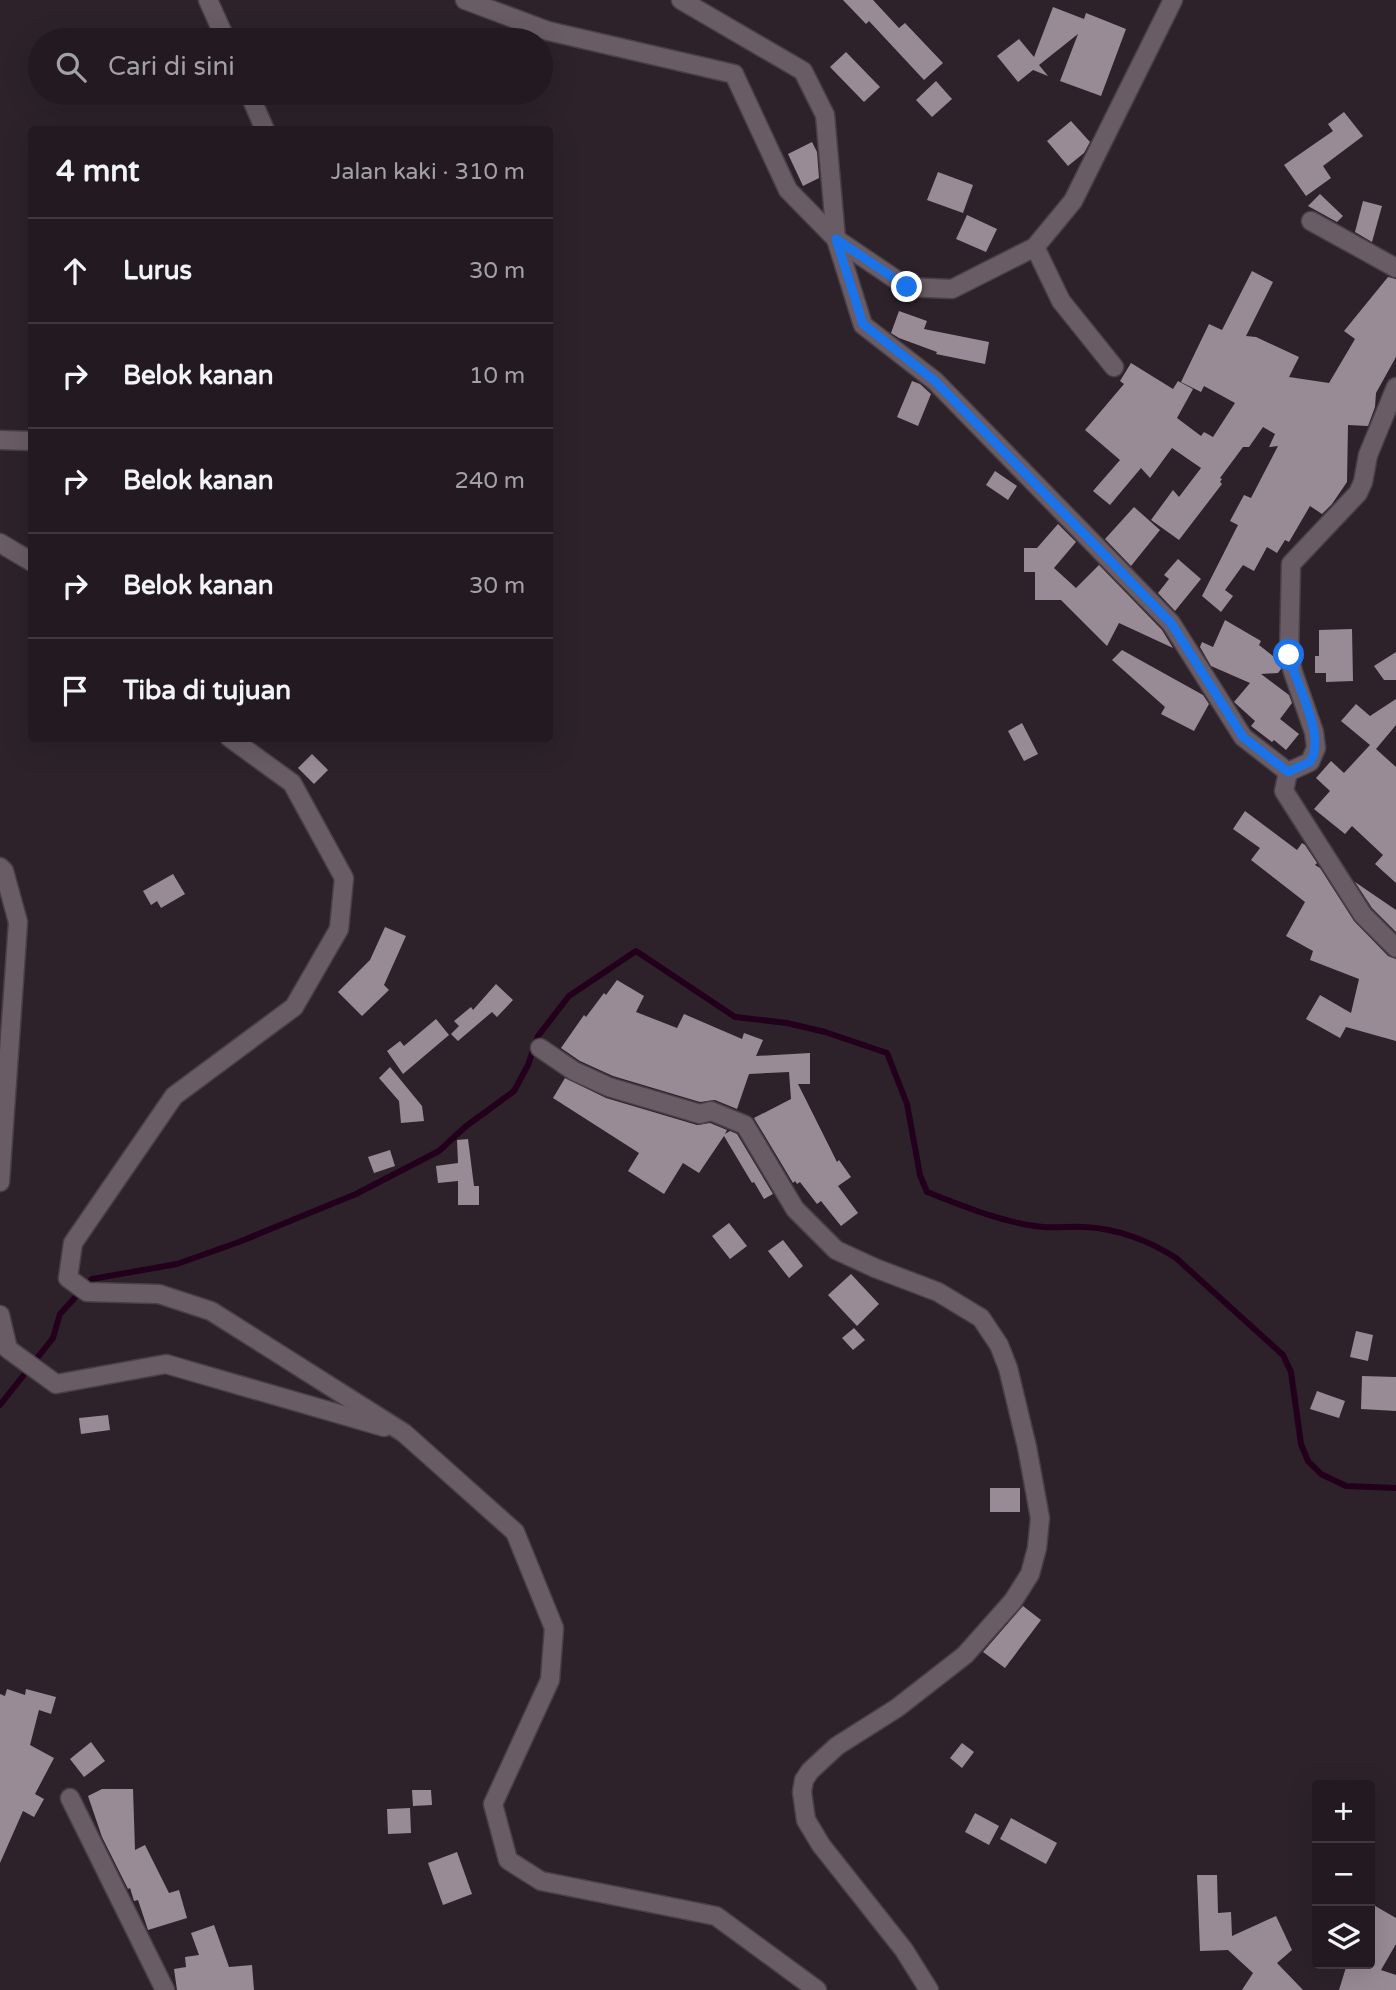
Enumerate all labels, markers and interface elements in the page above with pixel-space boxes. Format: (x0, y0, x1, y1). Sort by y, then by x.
search box (28, 28, 553, 105)
icon: search (52, 48, 90, 86)
text: Cari di sini (108, 51, 235, 82)
text: 4 mnt (56, 153, 140, 190)
text: Jalan kaki · 310 m (331, 158, 525, 186)
icon: ahead (56, 252, 94, 290)
text: Lurus (123, 255, 192, 286)
text: 30 m (469, 257, 525, 285)
route end (891, 271, 922, 302)
icon: right (56, 357, 94, 395)
text: Belok kanan (123, 360, 274, 391)
text: 10 m (469, 362, 525, 390)
icon: right (56, 462, 94, 500)
text: Belok kanan (123, 465, 274, 496)
text: 240 m (455, 467, 525, 495)
icon: right (56, 567, 94, 605)
text: Belok kanan (123, 570, 274, 601)
text: 30 m (469, 572, 525, 600)
route start (1273, 639, 1304, 670)
icon: arrive (56, 672, 94, 710)
text: Tiba di tujuan (123, 675, 291, 706)
map controls (1312, 1780, 1375, 1969)
button: + (1312, 1780, 1375, 1843)
button: − (1312, 1843, 1375, 1906)
button: layers (1312, 1906, 1375, 1969)

